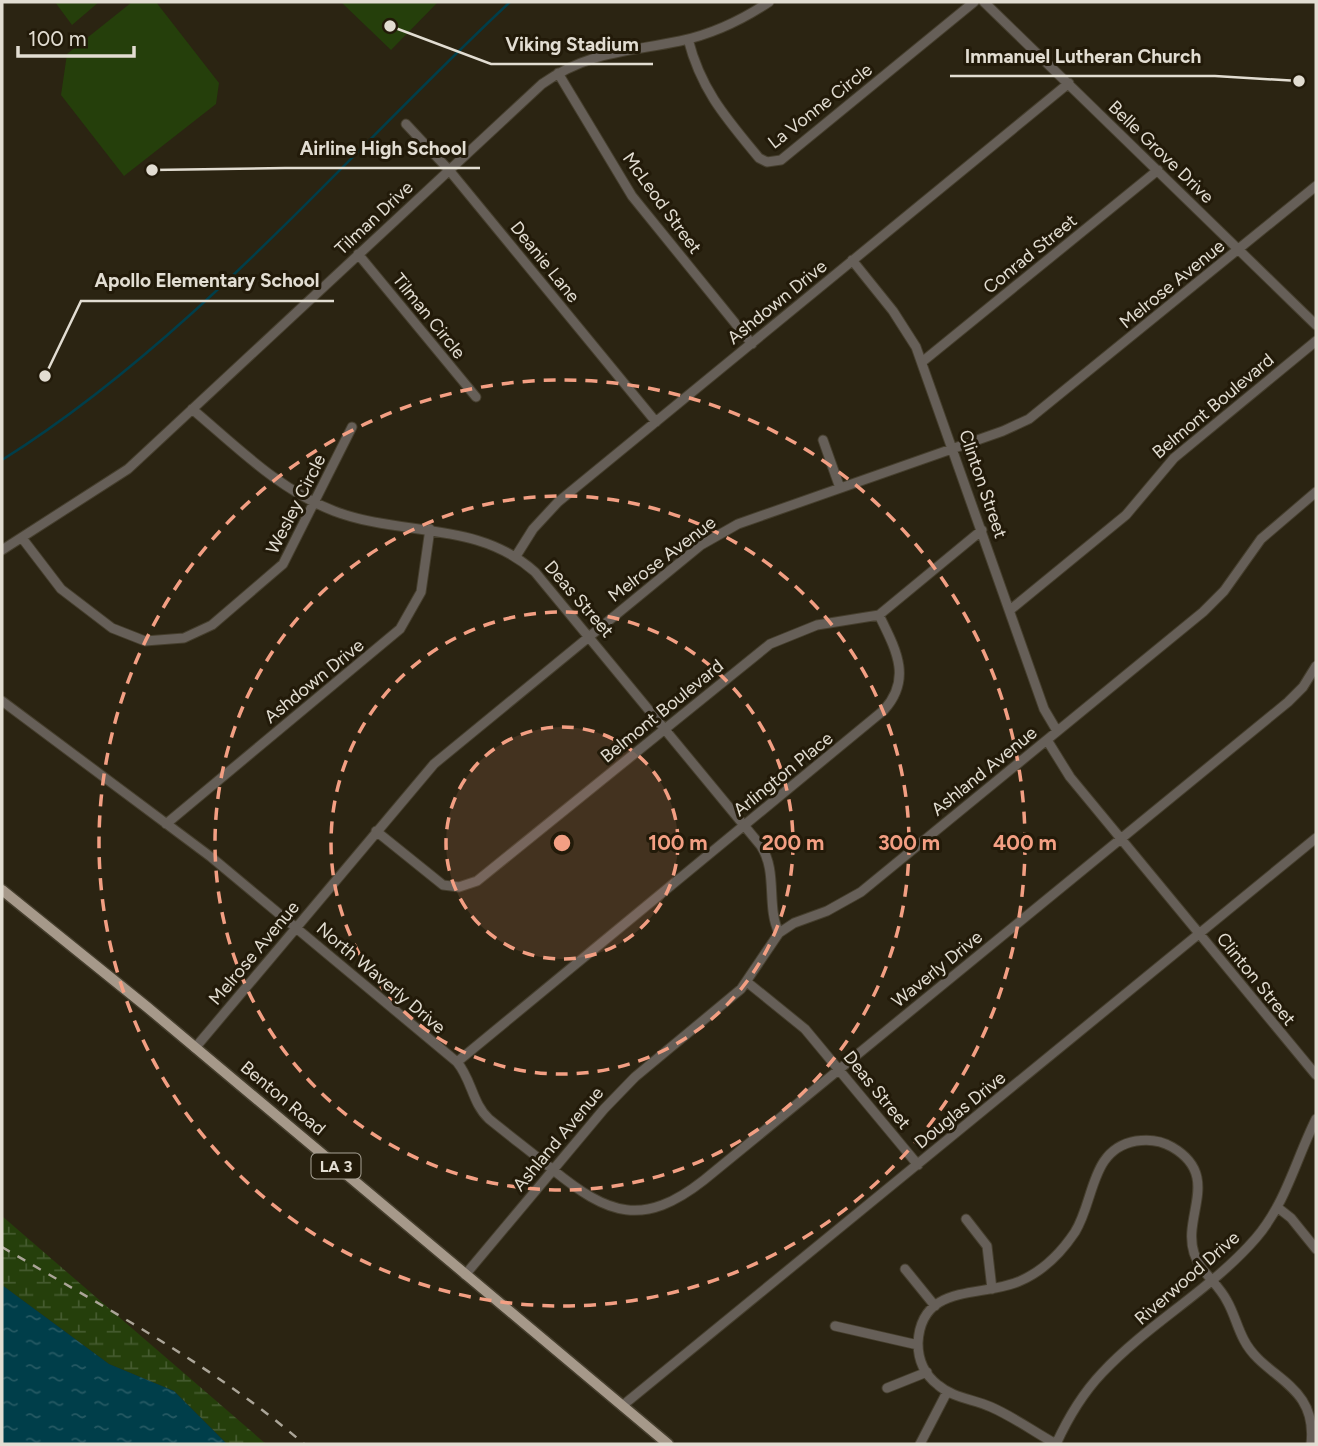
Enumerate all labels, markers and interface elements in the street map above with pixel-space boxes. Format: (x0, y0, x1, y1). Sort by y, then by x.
scale bar (18, 14, 133, 58)
callout: Viking Stadium (491, 24, 653, 64)
text: 100 m (28, 26, 87, 51)
text: Viking Stadium (505, 33, 639, 56)
callout: Immanuel Lutheran Church (950, 36, 1215, 76)
text: Immanuel Lutheran Church (965, 45, 1201, 68)
street label: La Vonne Circle (763, 58, 877, 154)
street label: Belle Grove Drive (1104, 96, 1218, 208)
callout: Airline High School (285, 128, 480, 168)
text: Airline High School (300, 137, 466, 160)
street label: McLeod Street (618, 148, 706, 258)
street label: Tilman Drive (330, 176, 418, 260)
street label: Conrad Street (979, 209, 1081, 298)
street label: Deanie Lane (506, 217, 585, 307)
street label: Melrose Avenue (1115, 235, 1229, 333)
street label: Ashdown Drive (723, 255, 831, 349)
callout: Apollo Elementary School (81, 261, 334, 301)
text: Apollo Elementary School (95, 269, 319, 292)
street label: Tilman Circle (388, 269, 470, 363)
street label: Belmont Boulevard (1148, 349, 1278, 463)
street label: Clinton Street (954, 427, 1012, 541)
street label: Wesley Circle (261, 450, 331, 558)
street label: Melrose Avenue (604, 511, 720, 607)
street label: Deas Street (540, 556, 618, 642)
street label: Ashdown Drive (260, 634, 368, 728)
street label: Belmont Boulevard (596, 655, 728, 767)
street label: Ashland Avenue (927, 722, 1041, 820)
street label: Arlington Place (729, 727, 837, 821)
text: 100 m (648, 830, 708, 855)
text: 200 m (762, 830, 824, 855)
text: 300 m (878, 830, 940, 855)
text: 400 m (993, 830, 1057, 855)
centre of rings (550, 831, 574, 855)
street label: Melrose Avenue (204, 896, 304, 1010)
street label: North Waverly Drive (312, 918, 450, 1039)
street label: Waverly Drive (887, 926, 987, 1012)
street label: Clinton Street (1212, 928, 1300, 1030)
street label: Deas Street (839, 1046, 915, 1134)
street label: Benton Road (236, 1056, 330, 1140)
street label: Douglas Drive (910, 1066, 1010, 1153)
street label: Ashland Avenue (508, 1082, 608, 1196)
road number: LA 3 (312, 1154, 360, 1178)
street label: Riverwood Drive (1130, 1226, 1244, 1330)

